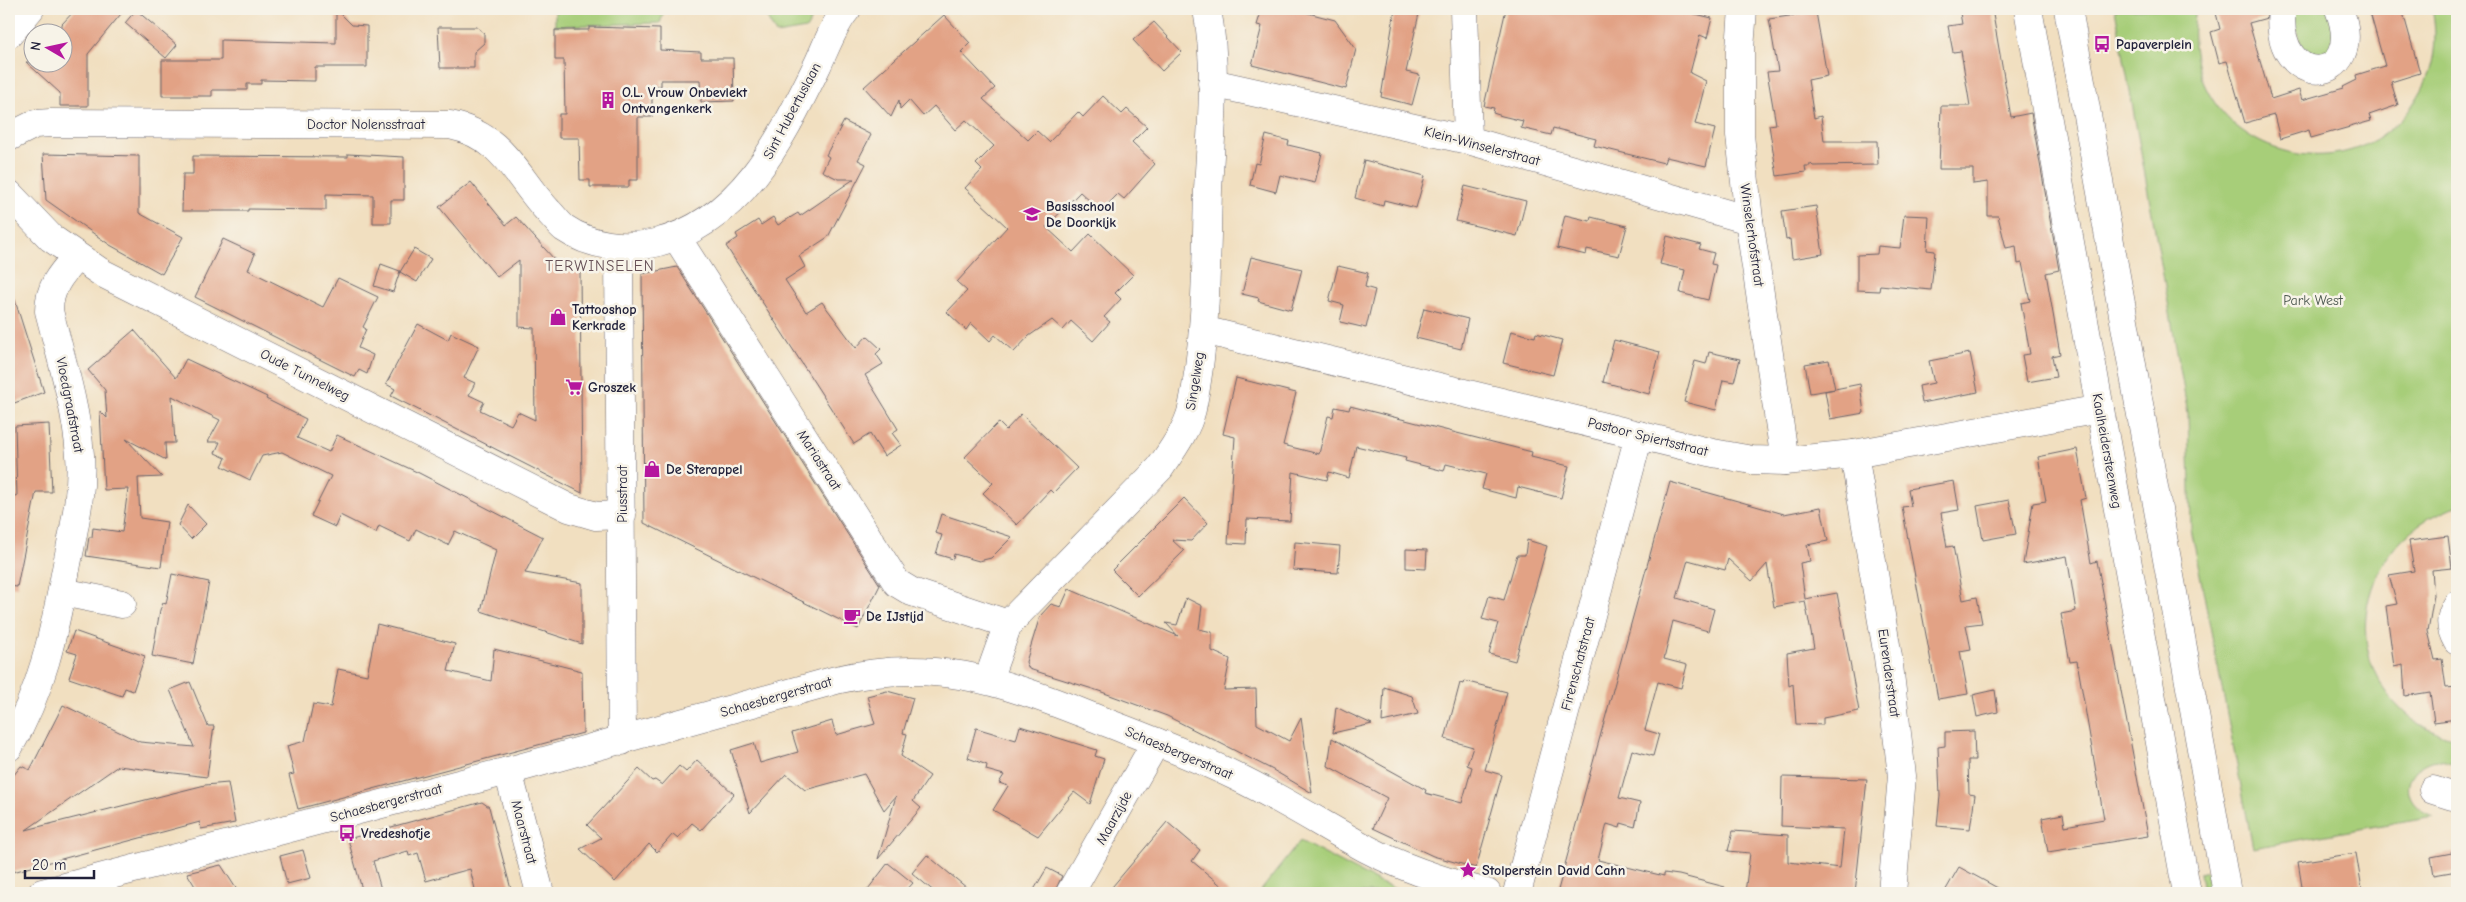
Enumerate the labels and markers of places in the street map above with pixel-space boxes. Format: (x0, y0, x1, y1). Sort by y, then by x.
bus stop icon: Papaverplein (2092, 34, 2112, 54)
place label: Papaverplein (2116, 36, 2192, 53)
place label: O.L. Vrouw Onbevlekt Ontvangenkerk (622, 84, 748, 117)
building icon: O.L. Vrouw Onbevlekt Ontvangenkerk (598, 90, 618, 110)
place label: Basisschool De Doorkijk (1046, 198, 1116, 231)
school or university icon: Basisschool De Doorkijk (1022, 204, 1042, 224)
place label: Tattooshop Kerkrade (572, 301, 637, 334)
shop icon: Tattooshop Kerkrade (548, 307, 568, 327)
supermarket icon: Groszek (564, 377, 584, 397)
place label: Groszek (588, 379, 636, 396)
shop icon: De Sterappel (642, 459, 662, 479)
place label: De Sterappel (666, 461, 742, 478)
cafe icon: De IJstijd (842, 606, 862, 626)
place label: De IJstijd (866, 608, 924, 625)
bus stop icon: Vredeshofje (337, 823, 357, 843)
place label: Vredeshofje (361, 825, 430, 842)
place icon: Stolperstein David Cahn (1458, 860, 1478, 880)
place label: Stolperstein David Cahn (1482, 862, 1625, 879)

